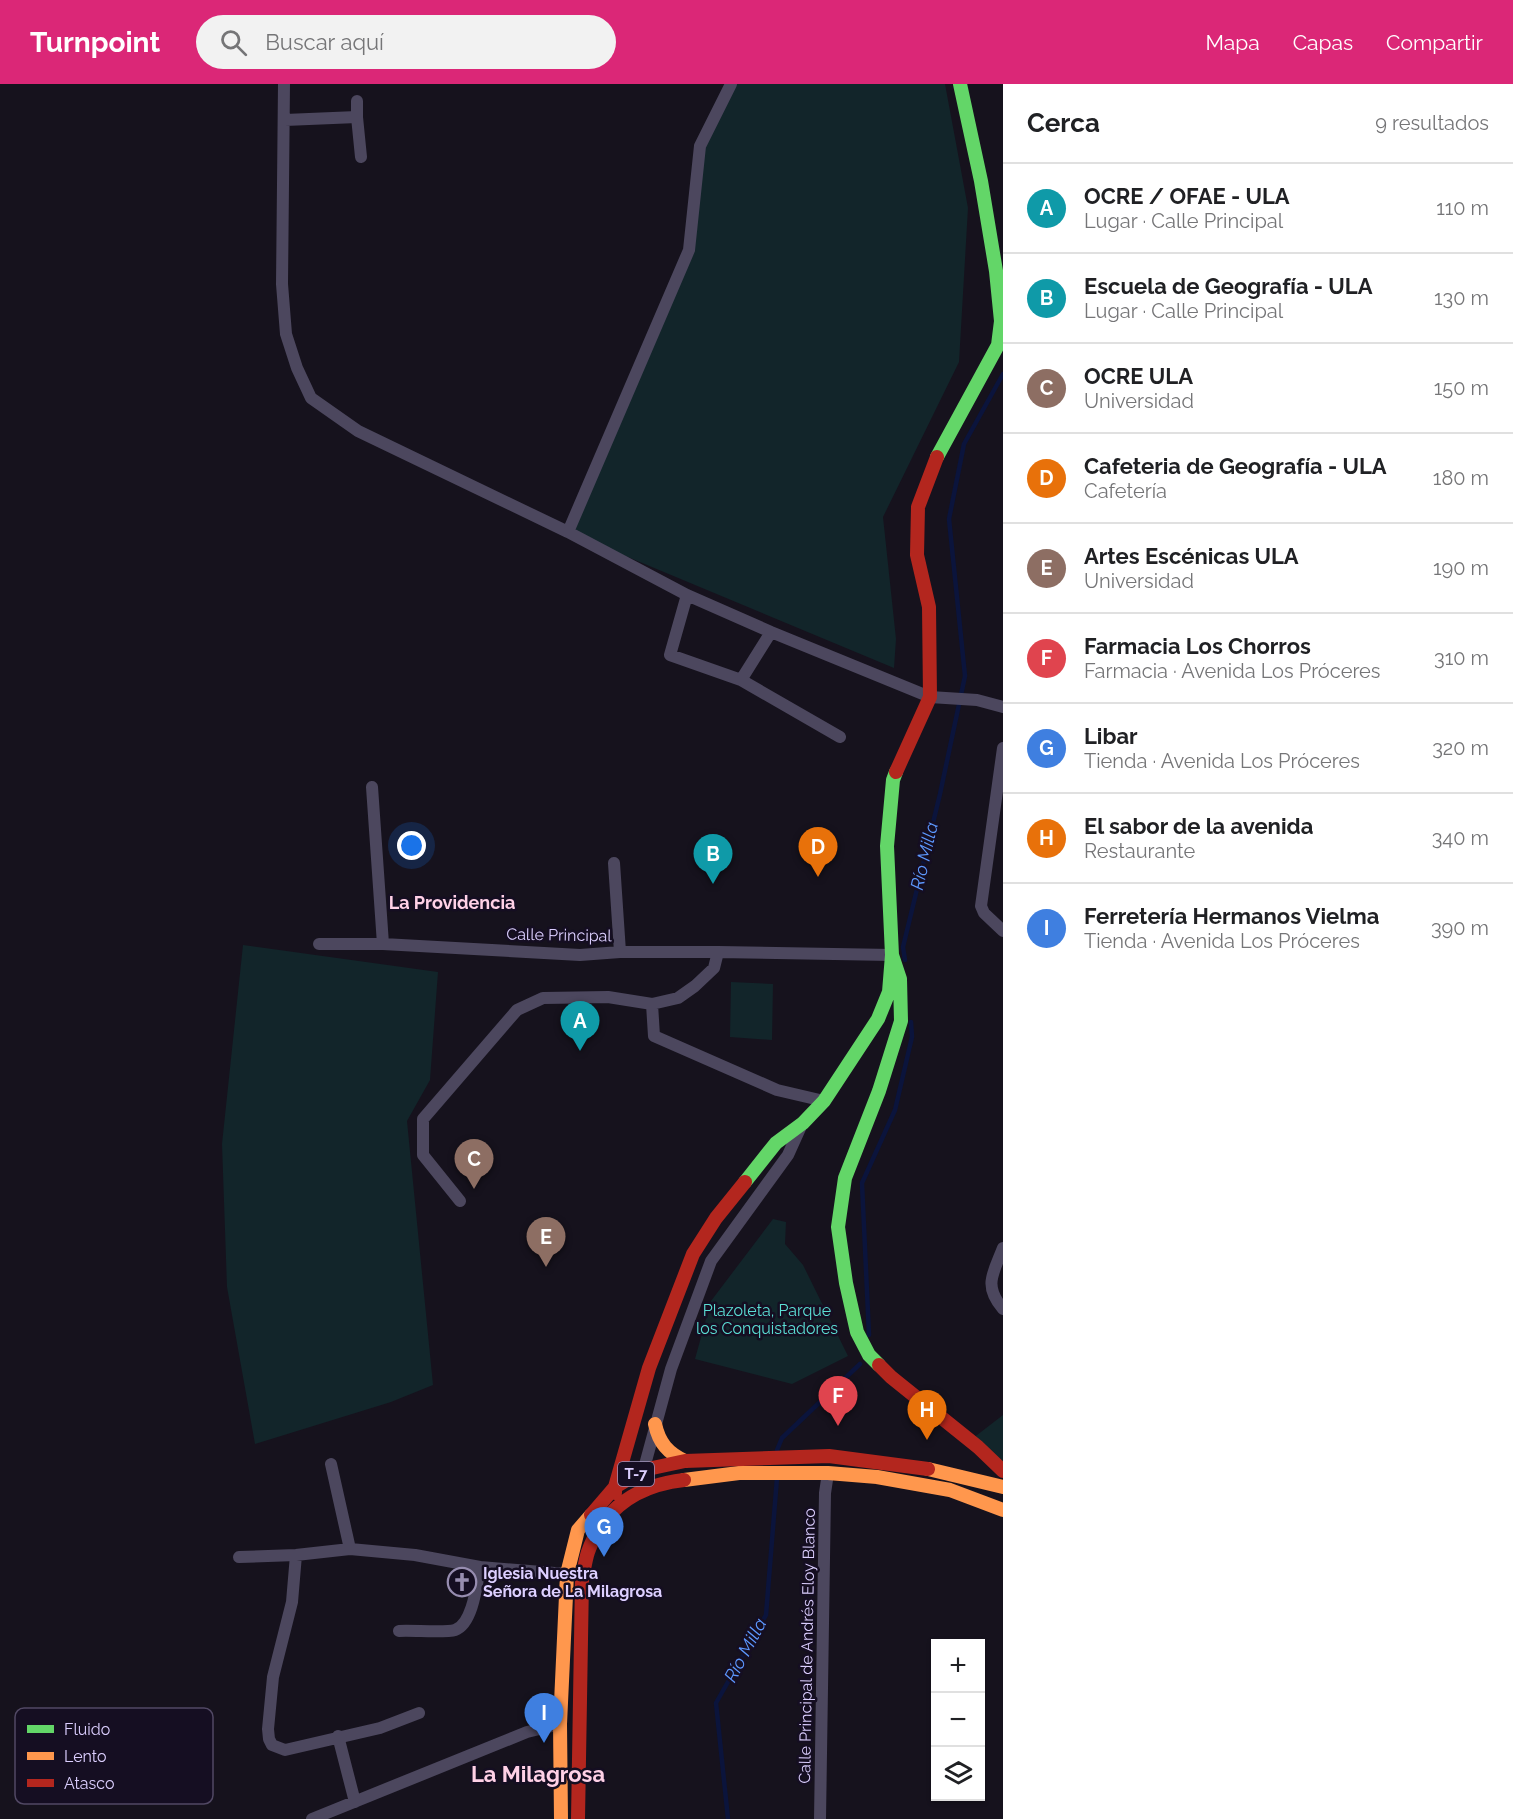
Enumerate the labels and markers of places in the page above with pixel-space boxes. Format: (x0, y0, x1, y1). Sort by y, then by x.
pin: D (798, 828, 838, 877)
pin: B (694, 834, 732, 884)
pin: A (560, 1002, 600, 1051)
pin: C (454, 1140, 494, 1189)
pin: E (526, 1218, 566, 1267)
pin: F (818, 1376, 858, 1426)
pin: H (908, 1390, 946, 1440)
pin: G (584, 1508, 624, 1557)
place label: Iglesia Nuestra Señora de La Milagrosa (483, 1564, 662, 1601)
church icon: Iglesia Nuestra Señora de La Milagrosa (446, 1566, 478, 1598)
pin: I (524, 1694, 564, 1743)

